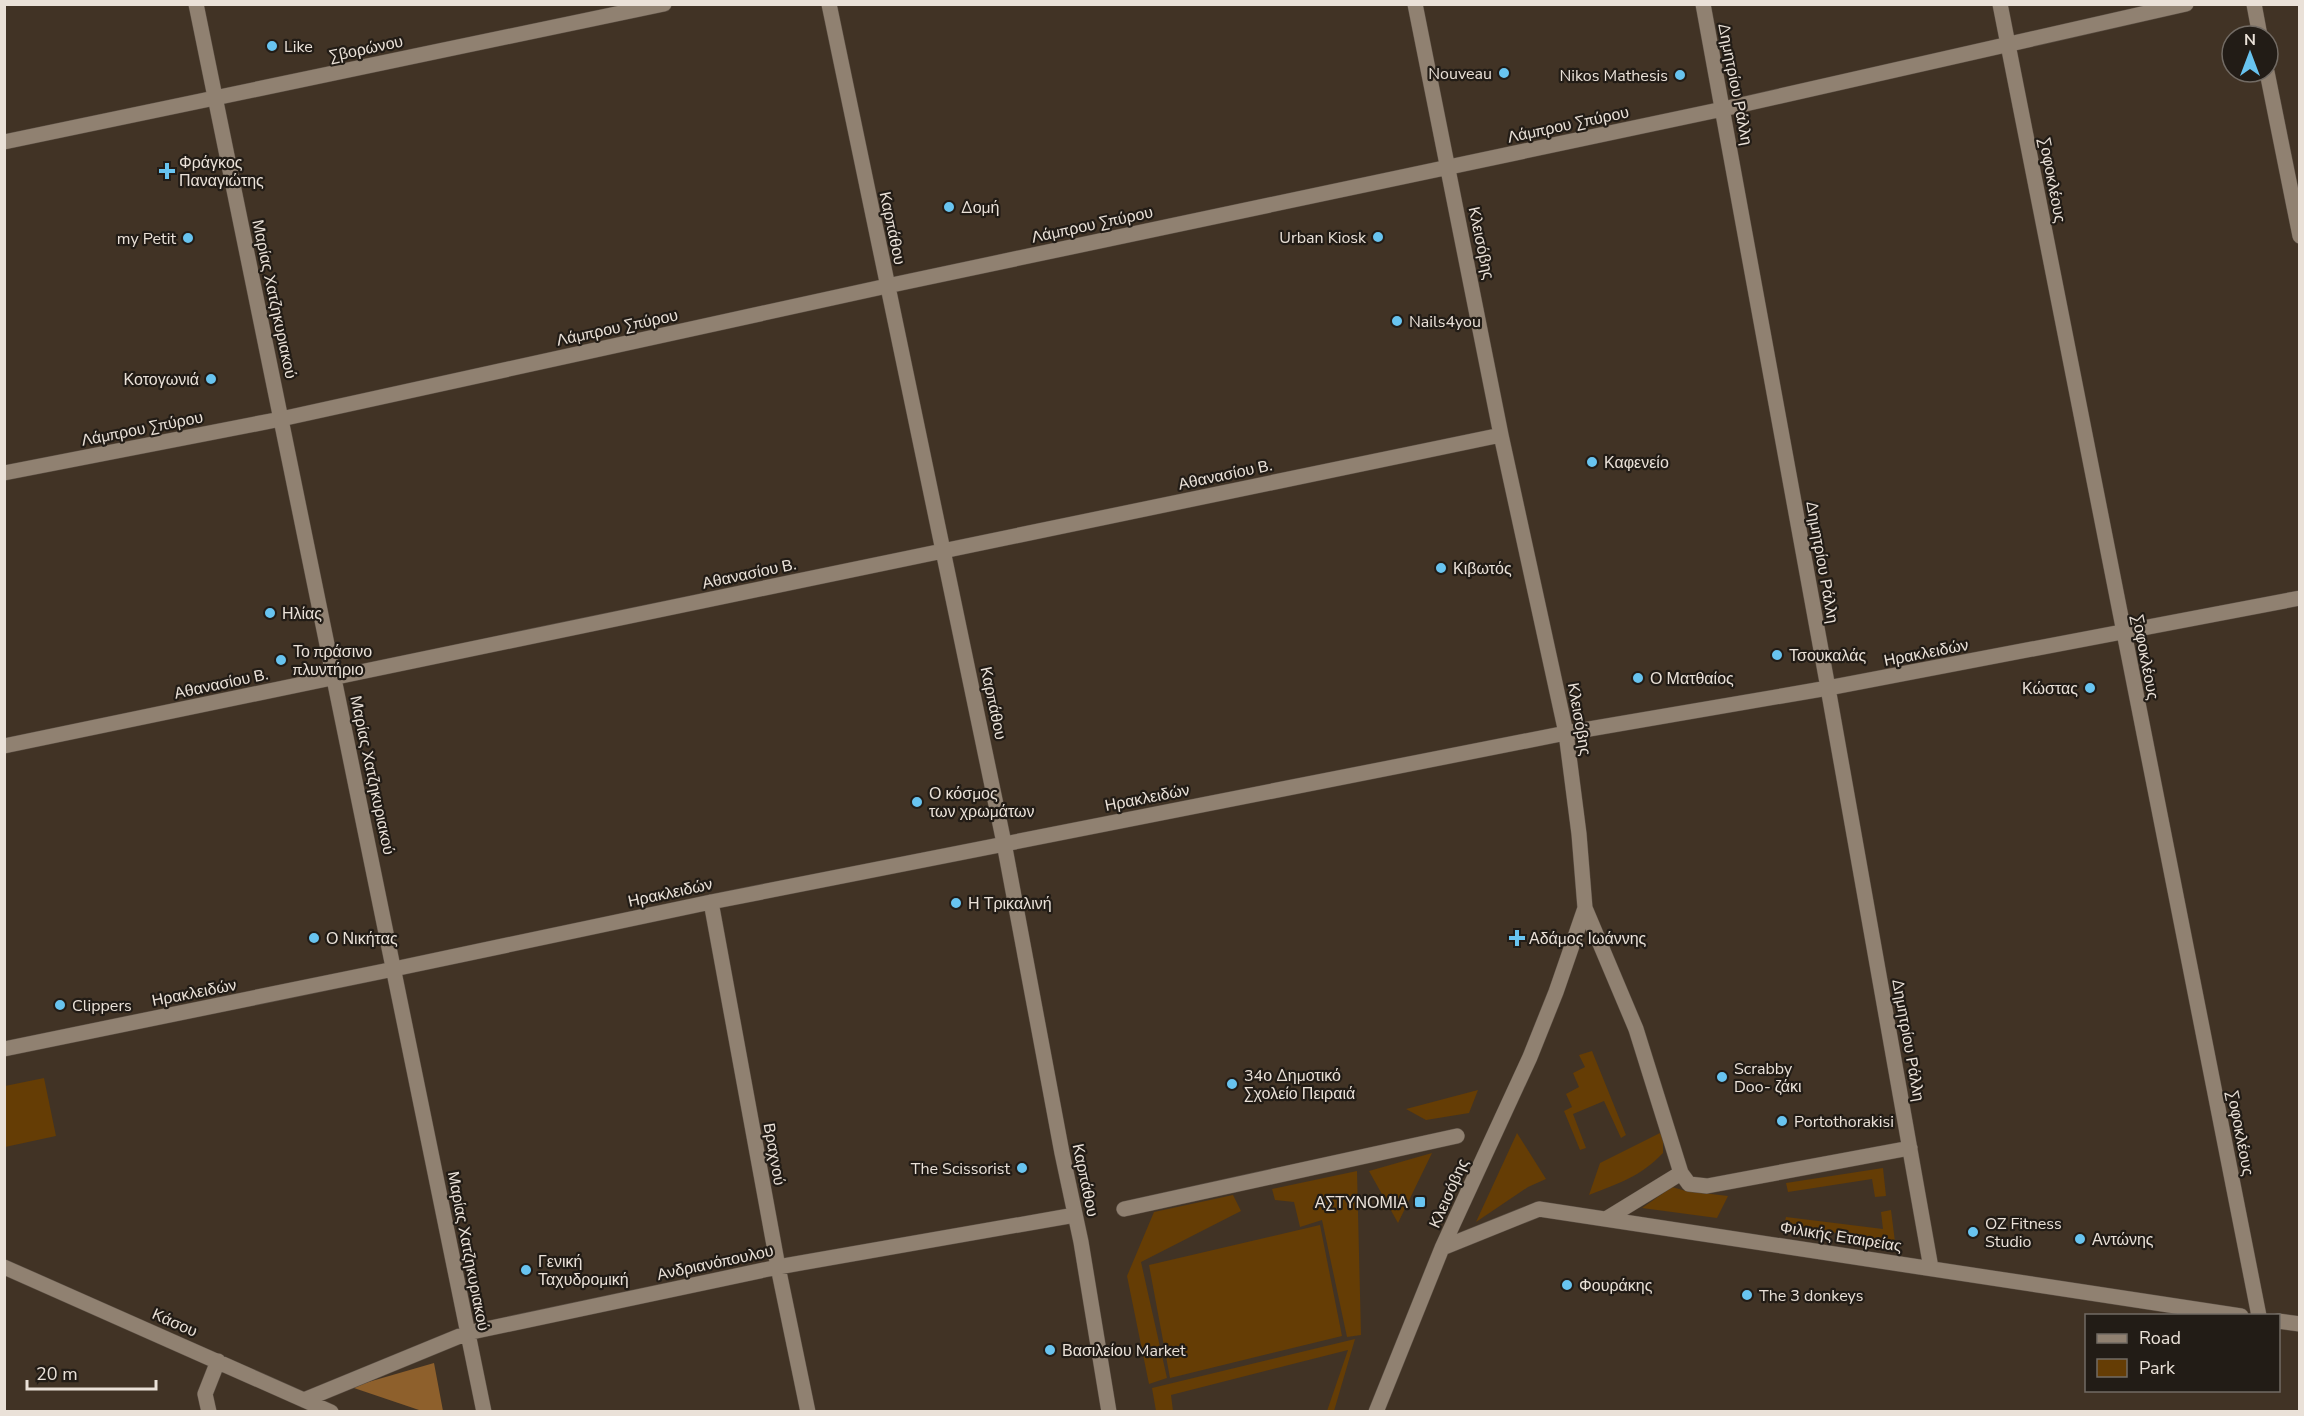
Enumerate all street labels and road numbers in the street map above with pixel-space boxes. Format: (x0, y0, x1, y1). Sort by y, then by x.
street label: Δημητρίου Ράλλη (1712, 21, 1758, 147)
street label: Σβορώνου (327, 30, 405, 68)
street label: Λάμπρου Σπύρου (1505, 101, 1631, 149)
street label: Σοφοκλέους (2033, 136, 2071, 225)
street label: Καρπάθου (874, 190, 910, 267)
street label: Λάμπρου Σπύρου (1029, 201, 1155, 249)
street label: Κλεισόβης (1463, 205, 1500, 282)
street label: Μαρίας Χατζηκυριακού (246, 218, 302, 381)
street label: Λάμπρου Σπύρου (554, 304, 680, 352)
street label: Λάμπρου Σπύρου (79, 406, 205, 452)
street label: Αθανασίου Β. (1176, 454, 1274, 496)
street label: Δημητρίου Ράλλη (1800, 499, 1844, 625)
street label: Αθανασίου Β. (700, 553, 798, 595)
street label: Σοφοκλέους (2126, 613, 2164, 702)
street label: Ηρακλειδών (1882, 634, 1970, 672)
street label: Αθανασίου Β. (172, 663, 270, 705)
street label: Καρπάθου (975, 665, 1011, 742)
street label: Κλεισόβης (1562, 681, 1596, 758)
street label: Μαρίας Χατζηκυριακού (344, 694, 400, 857)
street label: Ηρακλειδών (1103, 779, 1191, 817)
street label: Ηρακλειδών (626, 873, 715, 913)
street label: Ηρακλειδών (150, 974, 238, 1012)
street label: Δημητρίου Ράλλη (1886, 977, 1930, 1103)
street label: Σοφοκλέους (2221, 1089, 2259, 1178)
street label: Βραχνού (758, 1121, 790, 1187)
street label: Καρπάθου (1067, 1142, 1103, 1219)
street label: Κλεισόβης (1424, 1155, 1474, 1232)
street label: Μαρίας Χατζηκυριακού (442, 1170, 494, 1333)
street label: Φιλικής Εταιρείας (1778, 1217, 1904, 1258)
street label: Ανδριανόπουλου (655, 1240, 775, 1286)
street label: Κάσου (149, 1303, 201, 1343)

